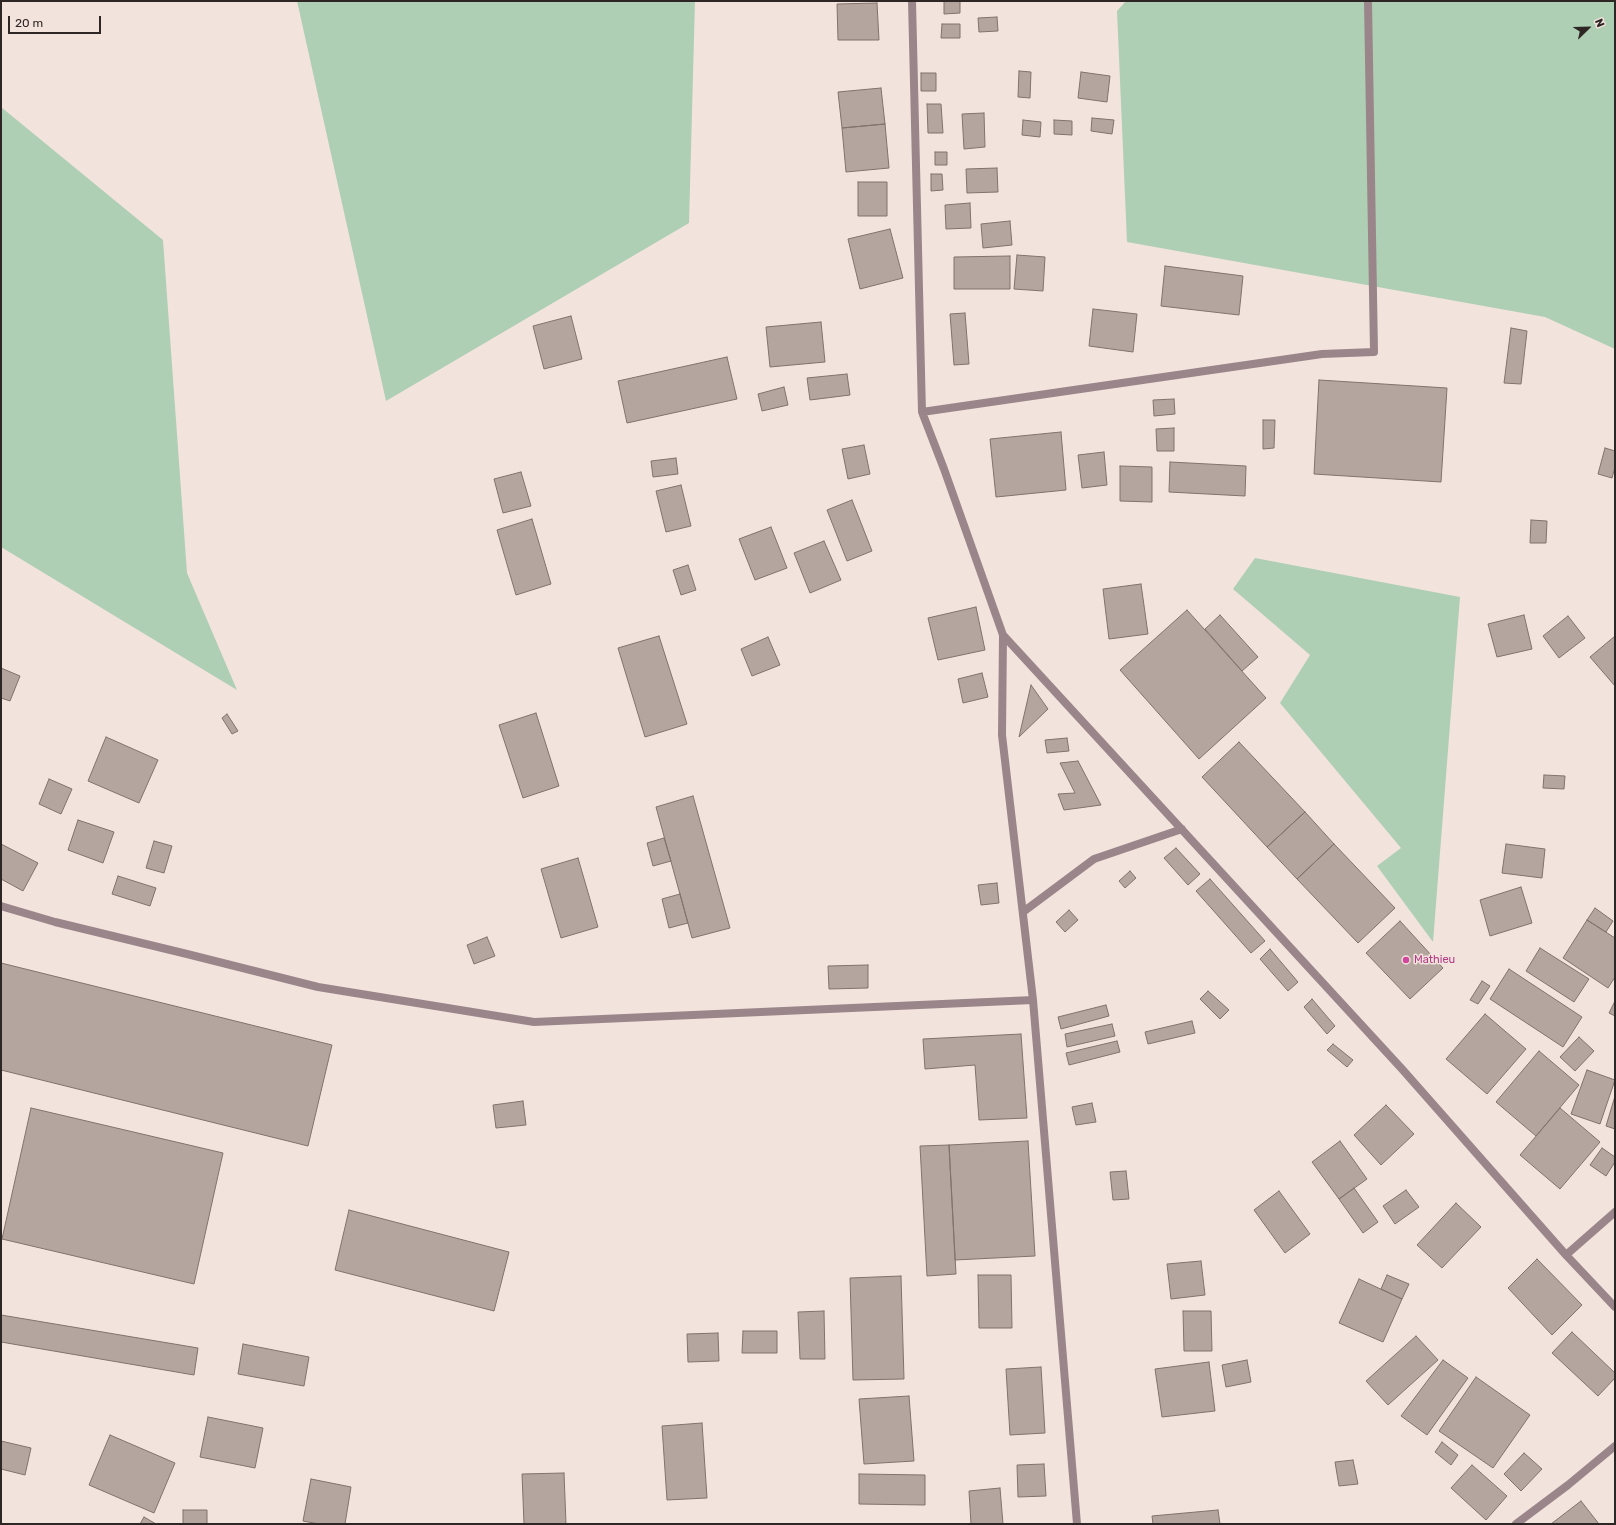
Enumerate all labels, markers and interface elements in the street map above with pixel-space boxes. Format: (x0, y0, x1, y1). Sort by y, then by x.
scale bar (10, 8, 103, 34)
north arrow (1568, 8, 1608, 48)
text: 20 m (15, 16, 43, 30)
text: N (1592, 17, 1607, 29)
place label: Mathieu (1414, 953, 1455, 967)
marker: Mathieu (1401, 955, 1411, 965)

